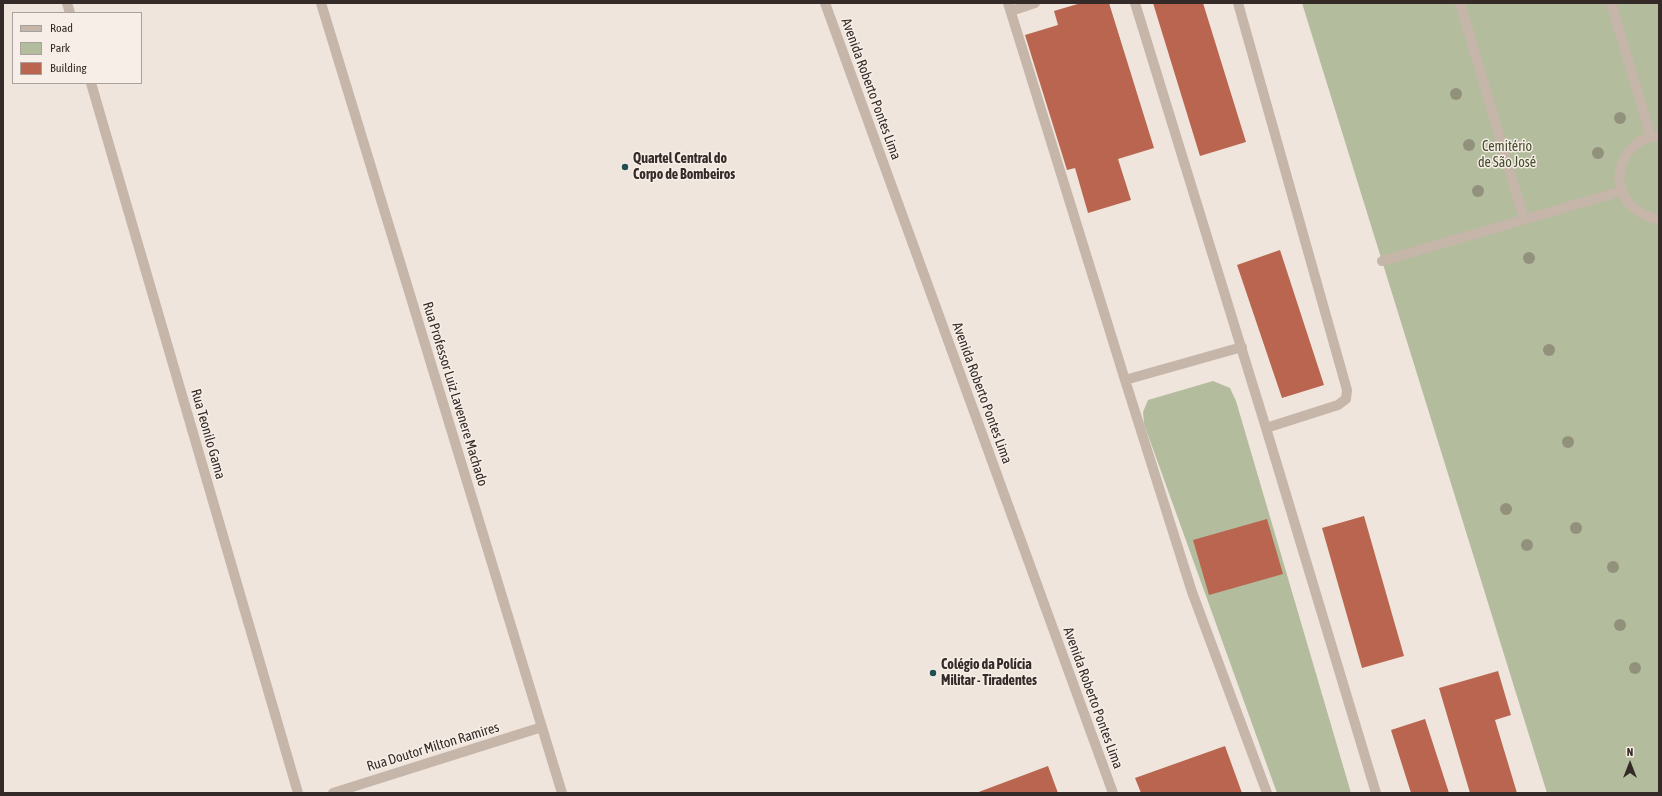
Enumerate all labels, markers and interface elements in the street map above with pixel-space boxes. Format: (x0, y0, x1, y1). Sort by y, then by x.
legend (12, 12, 142, 84)
street label: Avenida Roberto Pontes Lima (838, 16, 904, 162)
text: Road (50, 21, 73, 35)
text: Park (50, 41, 70, 55)
text: Building (50, 61, 87, 75)
park label: Cemitério de São José (1478, 139, 1536, 172)
place label: Quartel Central do Corpo de Bombeiros (633, 151, 735, 184)
marker: Quartel Central do Corpo de Bombeiros (620, 162, 630, 172)
street label: Rua Professor Luiz Lavenere Machado (419, 300, 491, 488)
street label: Avenida Roberto Pontes Lima (949, 320, 1015, 466)
street label: Rua Teonilo Gama (187, 387, 229, 481)
street label: Avenida Roberto Pontes Lima (1060, 625, 1126, 771)
place label: Colégio da Polícia Militar - Tiradentes (941, 657, 1037, 690)
marker: Colégio da Polícia Militar - Tiradentes (928, 668, 938, 678)
street label: Rua Doutor Milton Ramires (365, 719, 501, 775)
north arrow (1610, 744, 1650, 784)
text: N (1627, 746, 1633, 758)

